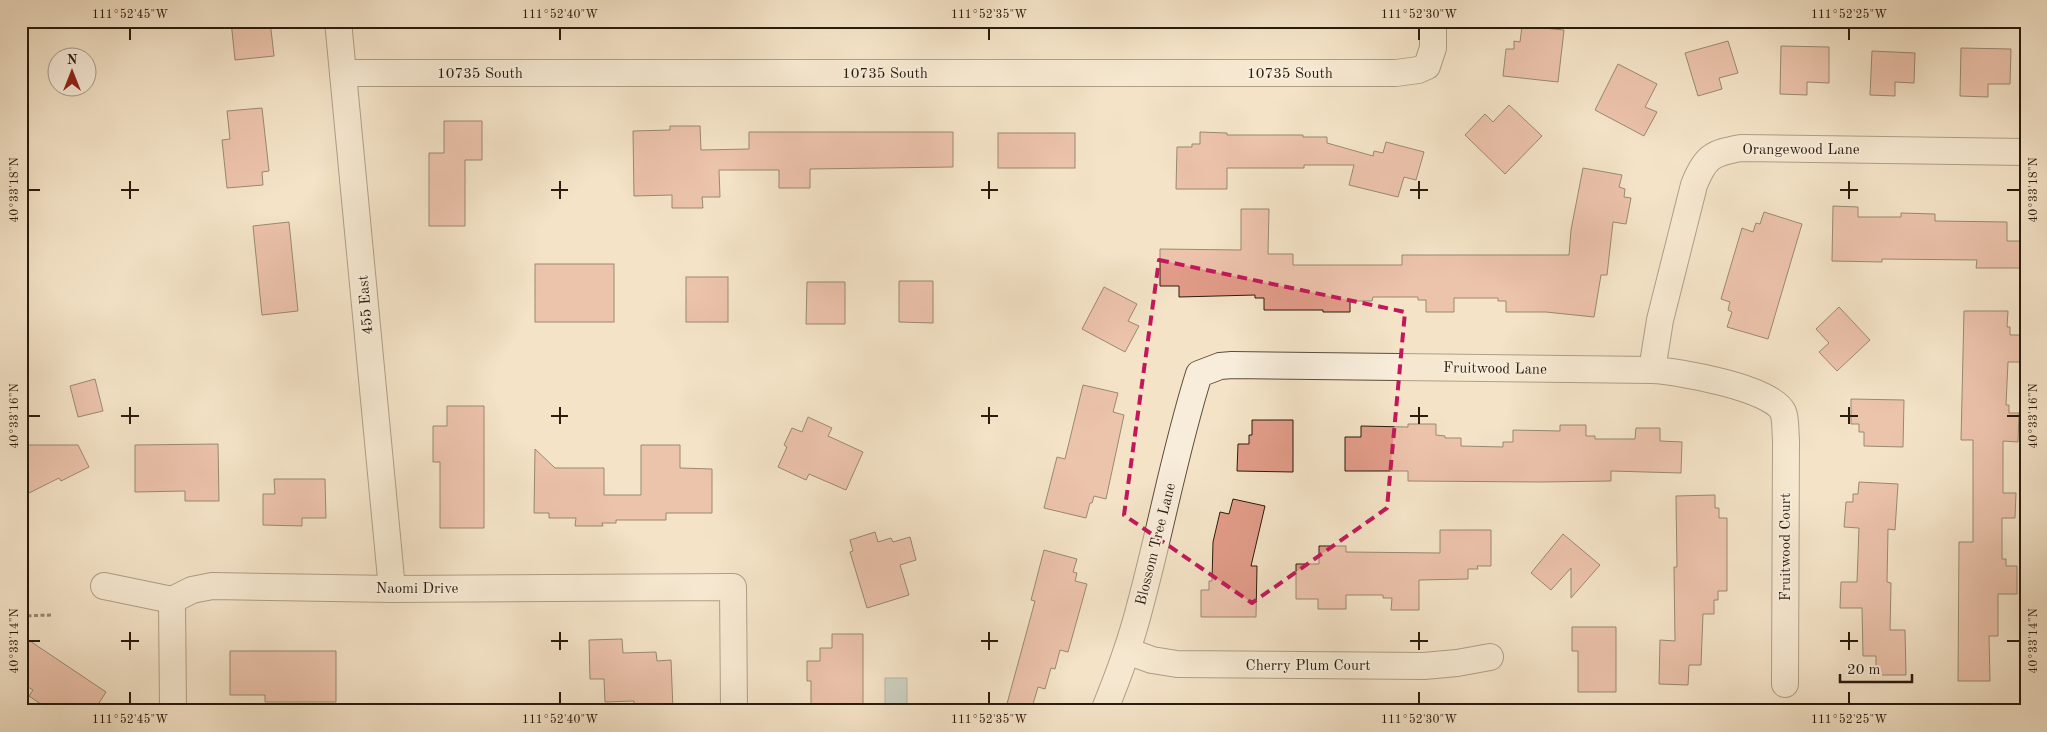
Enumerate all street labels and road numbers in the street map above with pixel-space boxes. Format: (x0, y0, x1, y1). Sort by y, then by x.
street label: 10735 South (437, 67, 523, 82)
street label: 10735 South (842, 67, 928, 82)
street label: 10735 South (1247, 67, 1333, 82)
street label: Orangewood Lane (1742, 143, 1860, 158)
street label: 455 East (356, 274, 377, 335)
street label: Fruitwood Lane (1443, 361, 1547, 378)
street label: Blossom Tree Lane (1134, 481, 1179, 607)
street label: Fruitwood Court (1779, 493, 1794, 601)
street label: Naomi Drive (376, 582, 458, 597)
street label: Cherry Plum Court (1246, 659, 1370, 674)

